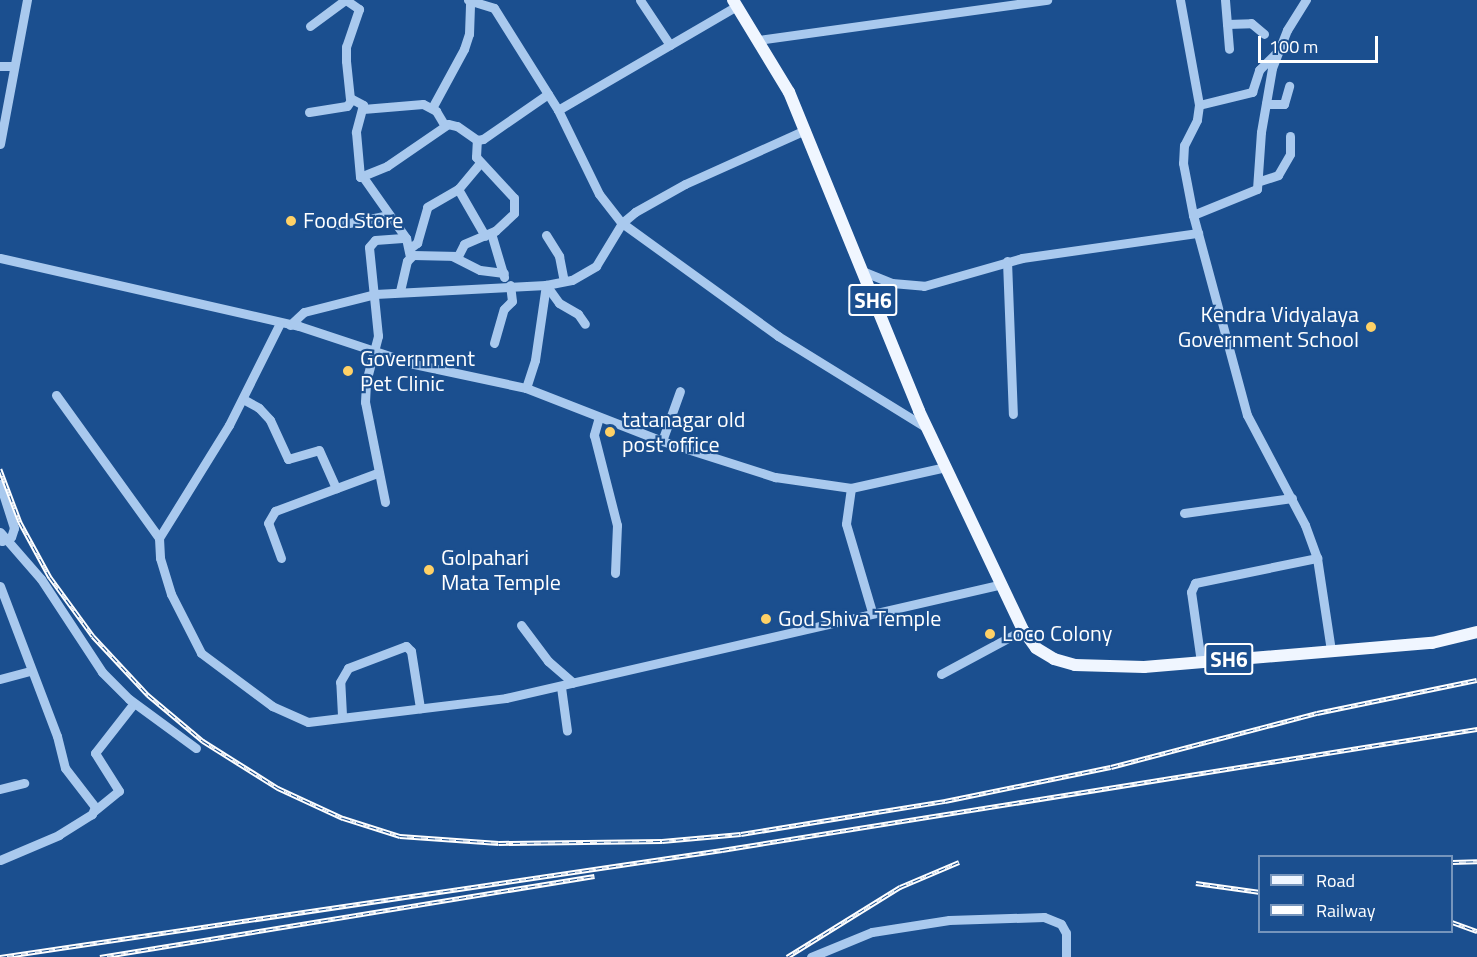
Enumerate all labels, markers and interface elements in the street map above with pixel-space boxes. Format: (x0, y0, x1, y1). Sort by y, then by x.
scale bar (1261, 24, 1381, 62)
text: 100 m (1269, 33, 1318, 60)
place label: Food Store (303, 208, 403, 234)
marker: Food Store (284, 214, 298, 228)
road number: SH6 (848, 282, 898, 318)
place label: Kendra Vidyalaya Government School (1178, 301, 1359, 352)
marker: Kendra Vidyalaya Government School (1364, 320, 1378, 334)
place label: Government Pet Clinic (360, 345, 475, 396)
marker: Government Pet Clinic (341, 364, 355, 378)
place label: tatanagar old post office (622, 406, 745, 458)
marker: tatanagar old post office (603, 425, 617, 439)
place label: Golpahari Mata Temple (441, 544, 561, 596)
marker: Golpahari Mata Temple (422, 563, 436, 577)
place label: God Shiva Temple (778, 606, 941, 632)
marker: God Shiva Temple (759, 612, 773, 626)
place label: Loco Colony (1002, 621, 1112, 647)
marker: Loco Colony (983, 627, 997, 641)
road number: SH6 (1204, 641, 1254, 677)
legend (1258, 855, 1453, 933)
text: Road (1316, 867, 1355, 894)
text: Railway (1316, 897, 1375, 924)

